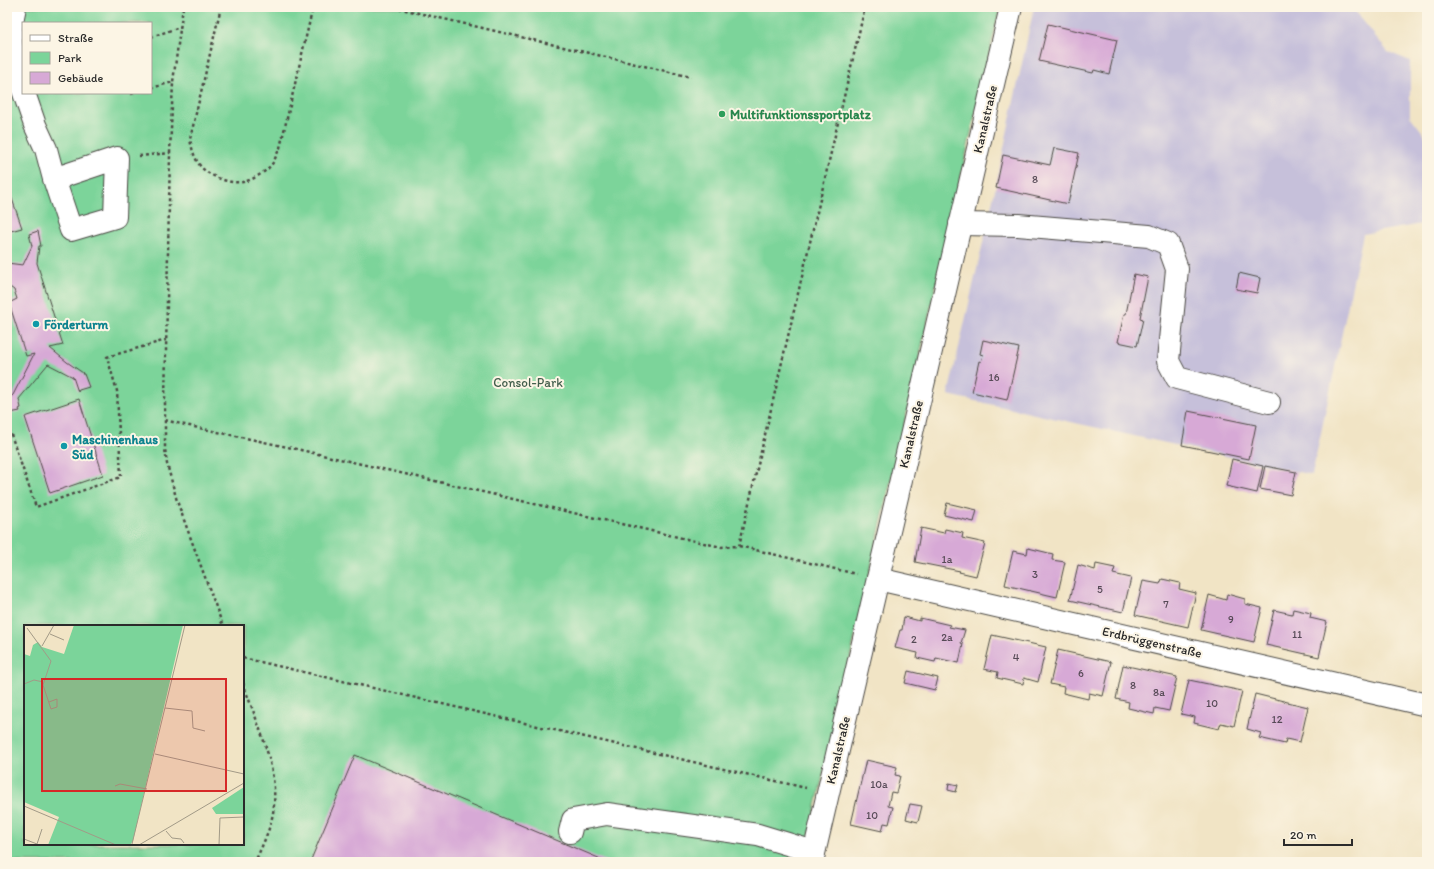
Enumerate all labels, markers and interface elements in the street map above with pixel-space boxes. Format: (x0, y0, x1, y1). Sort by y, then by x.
legend (22, 22, 152, 94)
text: Straße (58, 31, 93, 45)
text: Park (58, 51, 82, 65)
text: Gebäude (58, 71, 103, 85)
street label: Kanalstraße (970, 84, 1000, 154)
place label: Multifunktionssportplatz (730, 107, 872, 123)
marker: Multifunktionssportplatz (717, 109, 727, 119)
house number: 8 (1032, 173, 1038, 186)
place label: Förderturm (44, 317, 108, 332)
marker: Förderturm (31, 319, 41, 329)
house number: 16 (989, 371, 1000, 384)
park label: Consol-Park (493, 375, 563, 390)
street label: Kanalstraße (896, 399, 926, 469)
place label: Maschinenhaus Süd (72, 432, 158, 462)
marker: Maschinenhaus Süd (59, 441, 69, 451)
house number: 1a (942, 553, 953, 566)
house number: 3 (1032, 568, 1038, 581)
house number: 5 (1097, 583, 1103, 596)
house number: 7 (1163, 598, 1169, 611)
house number: 9 (1228, 613, 1234, 626)
street label: Erdbrüggenstraße (1101, 623, 1203, 661)
inset map (24, 625, 244, 845)
house number: 11 (1292, 628, 1302, 641)
house number: 2a (941, 631, 953, 644)
house number: 2 (911, 633, 917, 646)
house number: 4 (1013, 651, 1020, 664)
house number: 6 (1078, 667, 1084, 680)
house number: 8 (1130, 679, 1136, 692)
house number: 8a (1153, 686, 1165, 699)
house number: 10 (1206, 697, 1218, 710)
house number: 12 (1272, 713, 1283, 726)
street label: Kanalstraße (823, 715, 853, 785)
house number: 10a (870, 778, 888, 791)
house number: 10 (866, 809, 878, 822)
scale bar (1284, 821, 1352, 847)
text: 20 m (1290, 828, 1317, 842)

